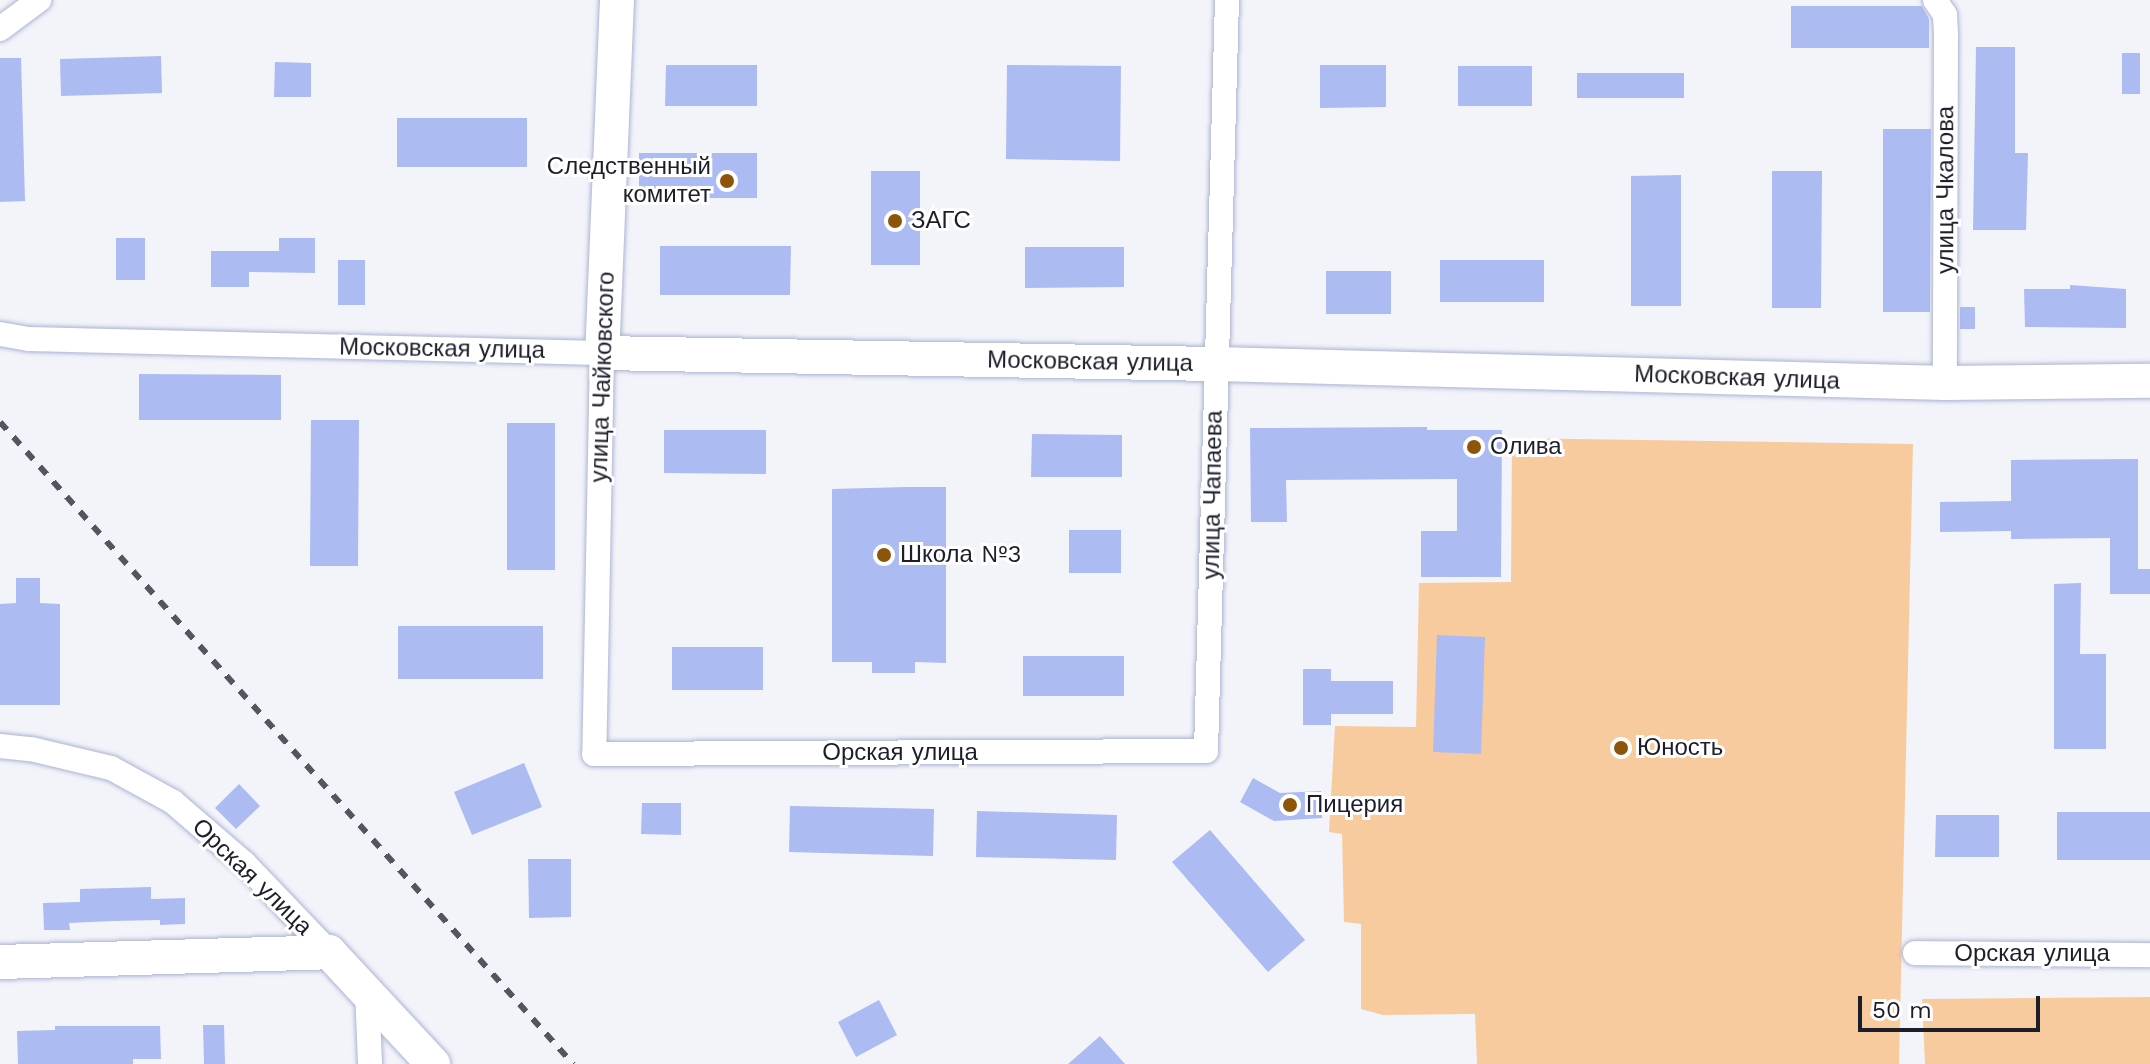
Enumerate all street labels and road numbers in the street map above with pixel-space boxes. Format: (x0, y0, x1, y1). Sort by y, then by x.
street label: улица Чкалова (1932, 106, 1960, 274)
street label: улица Чайковского (585, 271, 621, 483)
street label: Московская улица (339, 333, 545, 365)
street label: Московская улица (987, 346, 1193, 378)
street label: Московская улица (1634, 360, 1840, 396)
street label: улица Чапаева (1197, 410, 1229, 580)
street label: Орская улица (822, 739, 978, 767)
street label: Орская улица (186, 813, 318, 941)
street label: Орская улица (1954, 940, 2110, 968)

